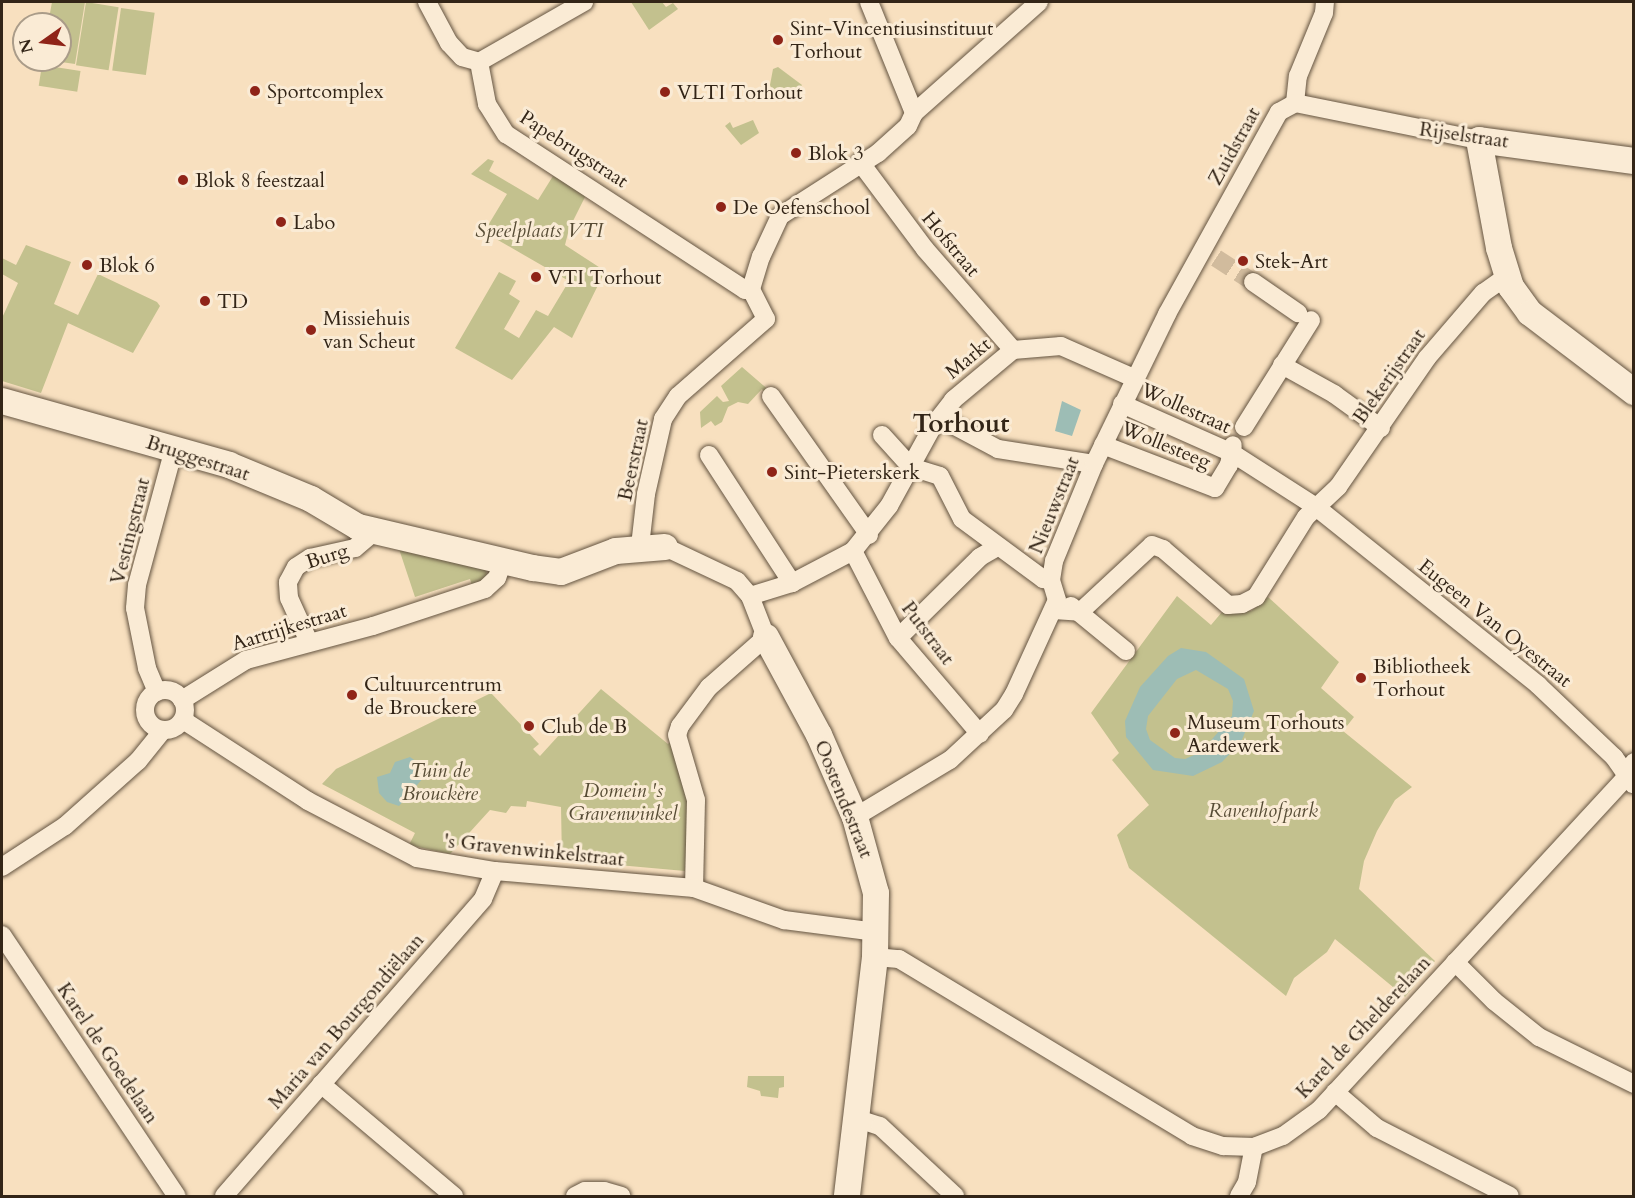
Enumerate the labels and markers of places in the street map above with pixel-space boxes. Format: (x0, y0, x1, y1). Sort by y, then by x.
place label: Sint-Vincentiusinstituut Torhout (790, 16, 993, 63)
marker: Sint-Vincentiusinstituut Torhout (771, 33, 785, 47)
place label: Sportcomplex (267, 79, 384, 103)
place label: VLTI Torhout (677, 80, 803, 104)
marker: Sportcomplex (248, 84, 262, 98)
marker: VLTI Torhout (658, 85, 672, 99)
place label: Blok 3 (808, 141, 864, 165)
marker: Blok 3 (789, 146, 803, 160)
place label: Blok 8 feestzaal (195, 168, 325, 192)
marker: Blok 8 feestzaal (176, 173, 190, 187)
place label: De Oefenschool (733, 195, 870, 219)
marker: De Oefenschool (714, 200, 728, 214)
place label: Labo (293, 210, 335, 234)
marker: Labo (274, 215, 288, 229)
place label: Stek-Art (1255, 249, 1328, 273)
place label: Blok 6 (99, 253, 155, 277)
marker: Stek-Art (1236, 254, 1250, 268)
marker: Blok 6 (80, 258, 94, 272)
place label: VTI Torhout (548, 265, 661, 289)
marker: VTI Torhout (529, 270, 543, 284)
place label: TD (217, 289, 248, 313)
marker: TD (198, 294, 212, 308)
place label: Missiehuis van Scheut (323, 306, 415, 353)
marker: Missiehuis van Scheut (304, 323, 318, 337)
place label: Sint-Pieterskerk (784, 460, 920, 484)
marker: Sint-Pieterskerk (765, 465, 779, 479)
place label: Bibliotheek Torhout (1373, 654, 1471, 701)
marker: Bibliotheek Torhout (1354, 671, 1368, 685)
place label: Cultuurcentrum de Brouckere (364, 672, 502, 719)
marker: Cultuurcentrum de Brouckere (345, 688, 359, 702)
place label: Museum Torhouts Aardewerk (1187, 710, 1344, 757)
place label: Club de B (541, 714, 627, 738)
marker: Club de B (522, 719, 536, 733)
marker: Museum Torhouts Aardewerk (1168, 726, 1182, 740)

